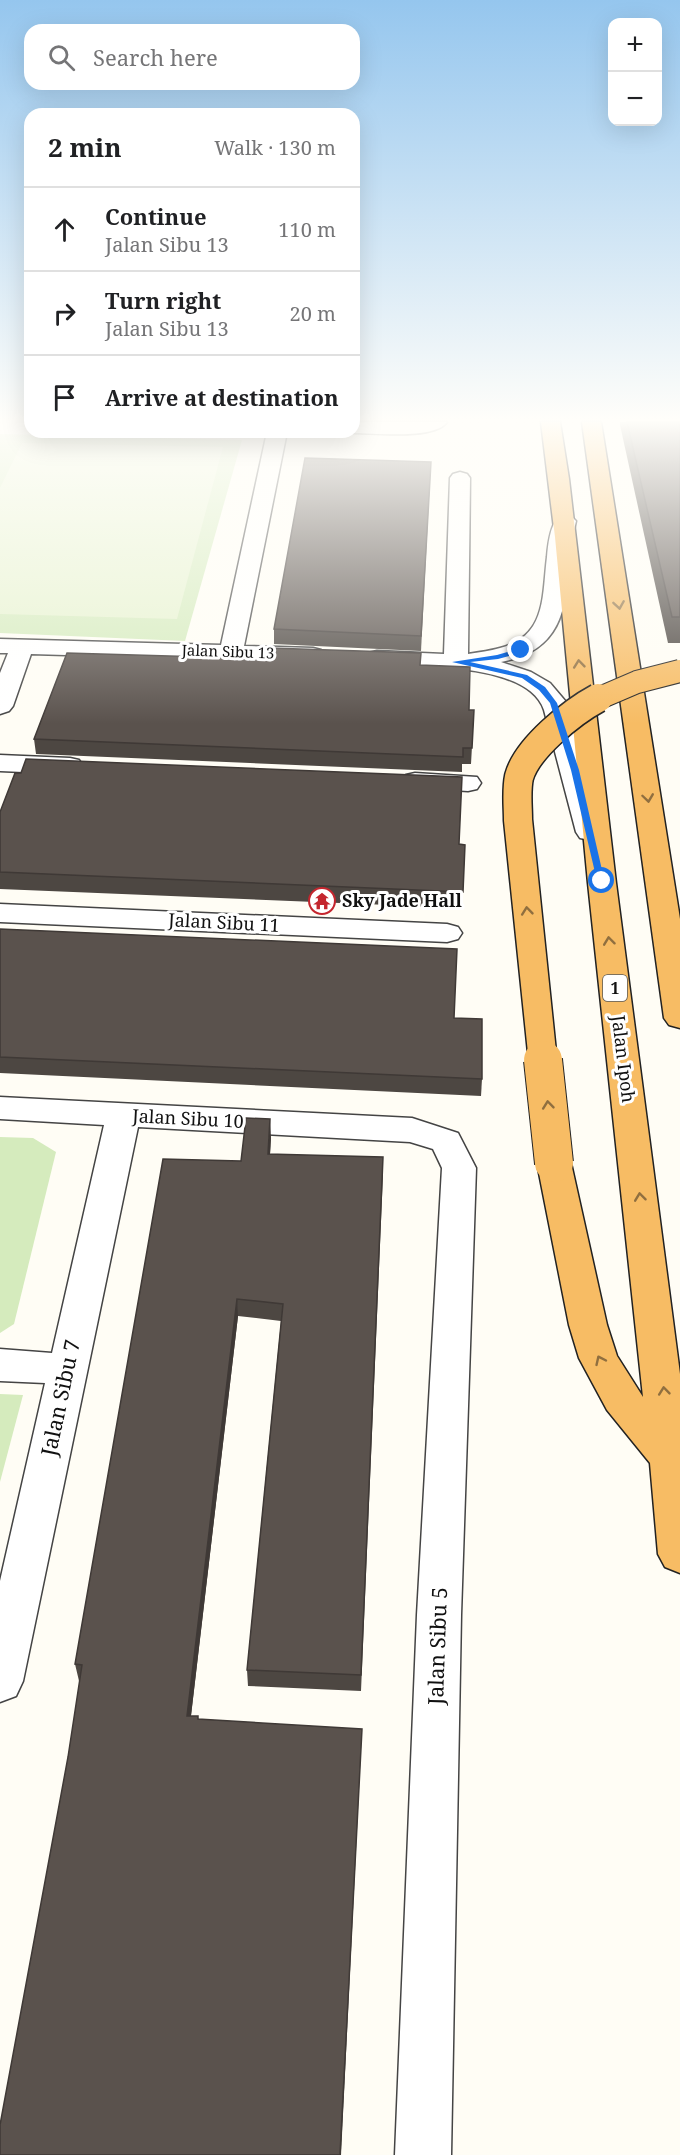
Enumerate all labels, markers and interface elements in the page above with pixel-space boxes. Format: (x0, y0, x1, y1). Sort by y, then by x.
map controls (608, 18, 662, 126)
button: + (608, 18, 662, 72)
search box (24, 24, 360, 90)
icon: search (45, 41, 78, 74)
text: Search here (93, 42, 218, 72)
button: − (608, 72, 662, 126)
text: 2 min (48, 129, 122, 165)
text: Walk · 130 m (214, 134, 336, 161)
text: Continue (105, 201, 207, 231)
icon: ahead (48, 213, 81, 246)
text: 110 m (278, 216, 336, 243)
text: Jalan Sibu 13 (105, 231, 229, 258)
text: Turn right (105, 285, 221, 315)
icon: right (48, 297, 81, 330)
text: 20 m (290, 300, 336, 327)
text: Jalan Sibu 13 (105, 315, 229, 342)
icon: arrive (48, 381, 81, 414)
text: Arrive at destination (105, 382, 339, 412)
one-way arrow (613, 600, 625, 609)
route end (507, 636, 533, 662)
street label: Jalan Sibu 13 (180, 639, 275, 663)
one-way arrow (574, 659, 586, 668)
one-way arrow (641, 793, 653, 802)
route start (588, 867, 614, 893)
temple icon: Sky Jade Hall (307, 886, 337, 916)
place label: Sky Jade Hall (342, 888, 462, 912)
one-way arrow (521, 906, 534, 916)
street label: Jalan Sibu 11 (167, 907, 280, 937)
one-way arrow (603, 937, 616, 946)
road number: 1 (603, 975, 627, 1001)
street label: Jalan Ipoh (607, 1013, 641, 1104)
one-way arrow (542, 1100, 555, 1109)
street label: Jalan Sibu 10 (131, 1103, 244, 1133)
one-way arrow (635, 1193, 647, 1202)
street label: Jalan Sibu 7 (34, 1337, 86, 1460)
one-way arrow (595, 1355, 607, 1366)
one-way arrow (658, 1386, 671, 1396)
street label: Jalan Sibu 5 (421, 1586, 453, 1707)

